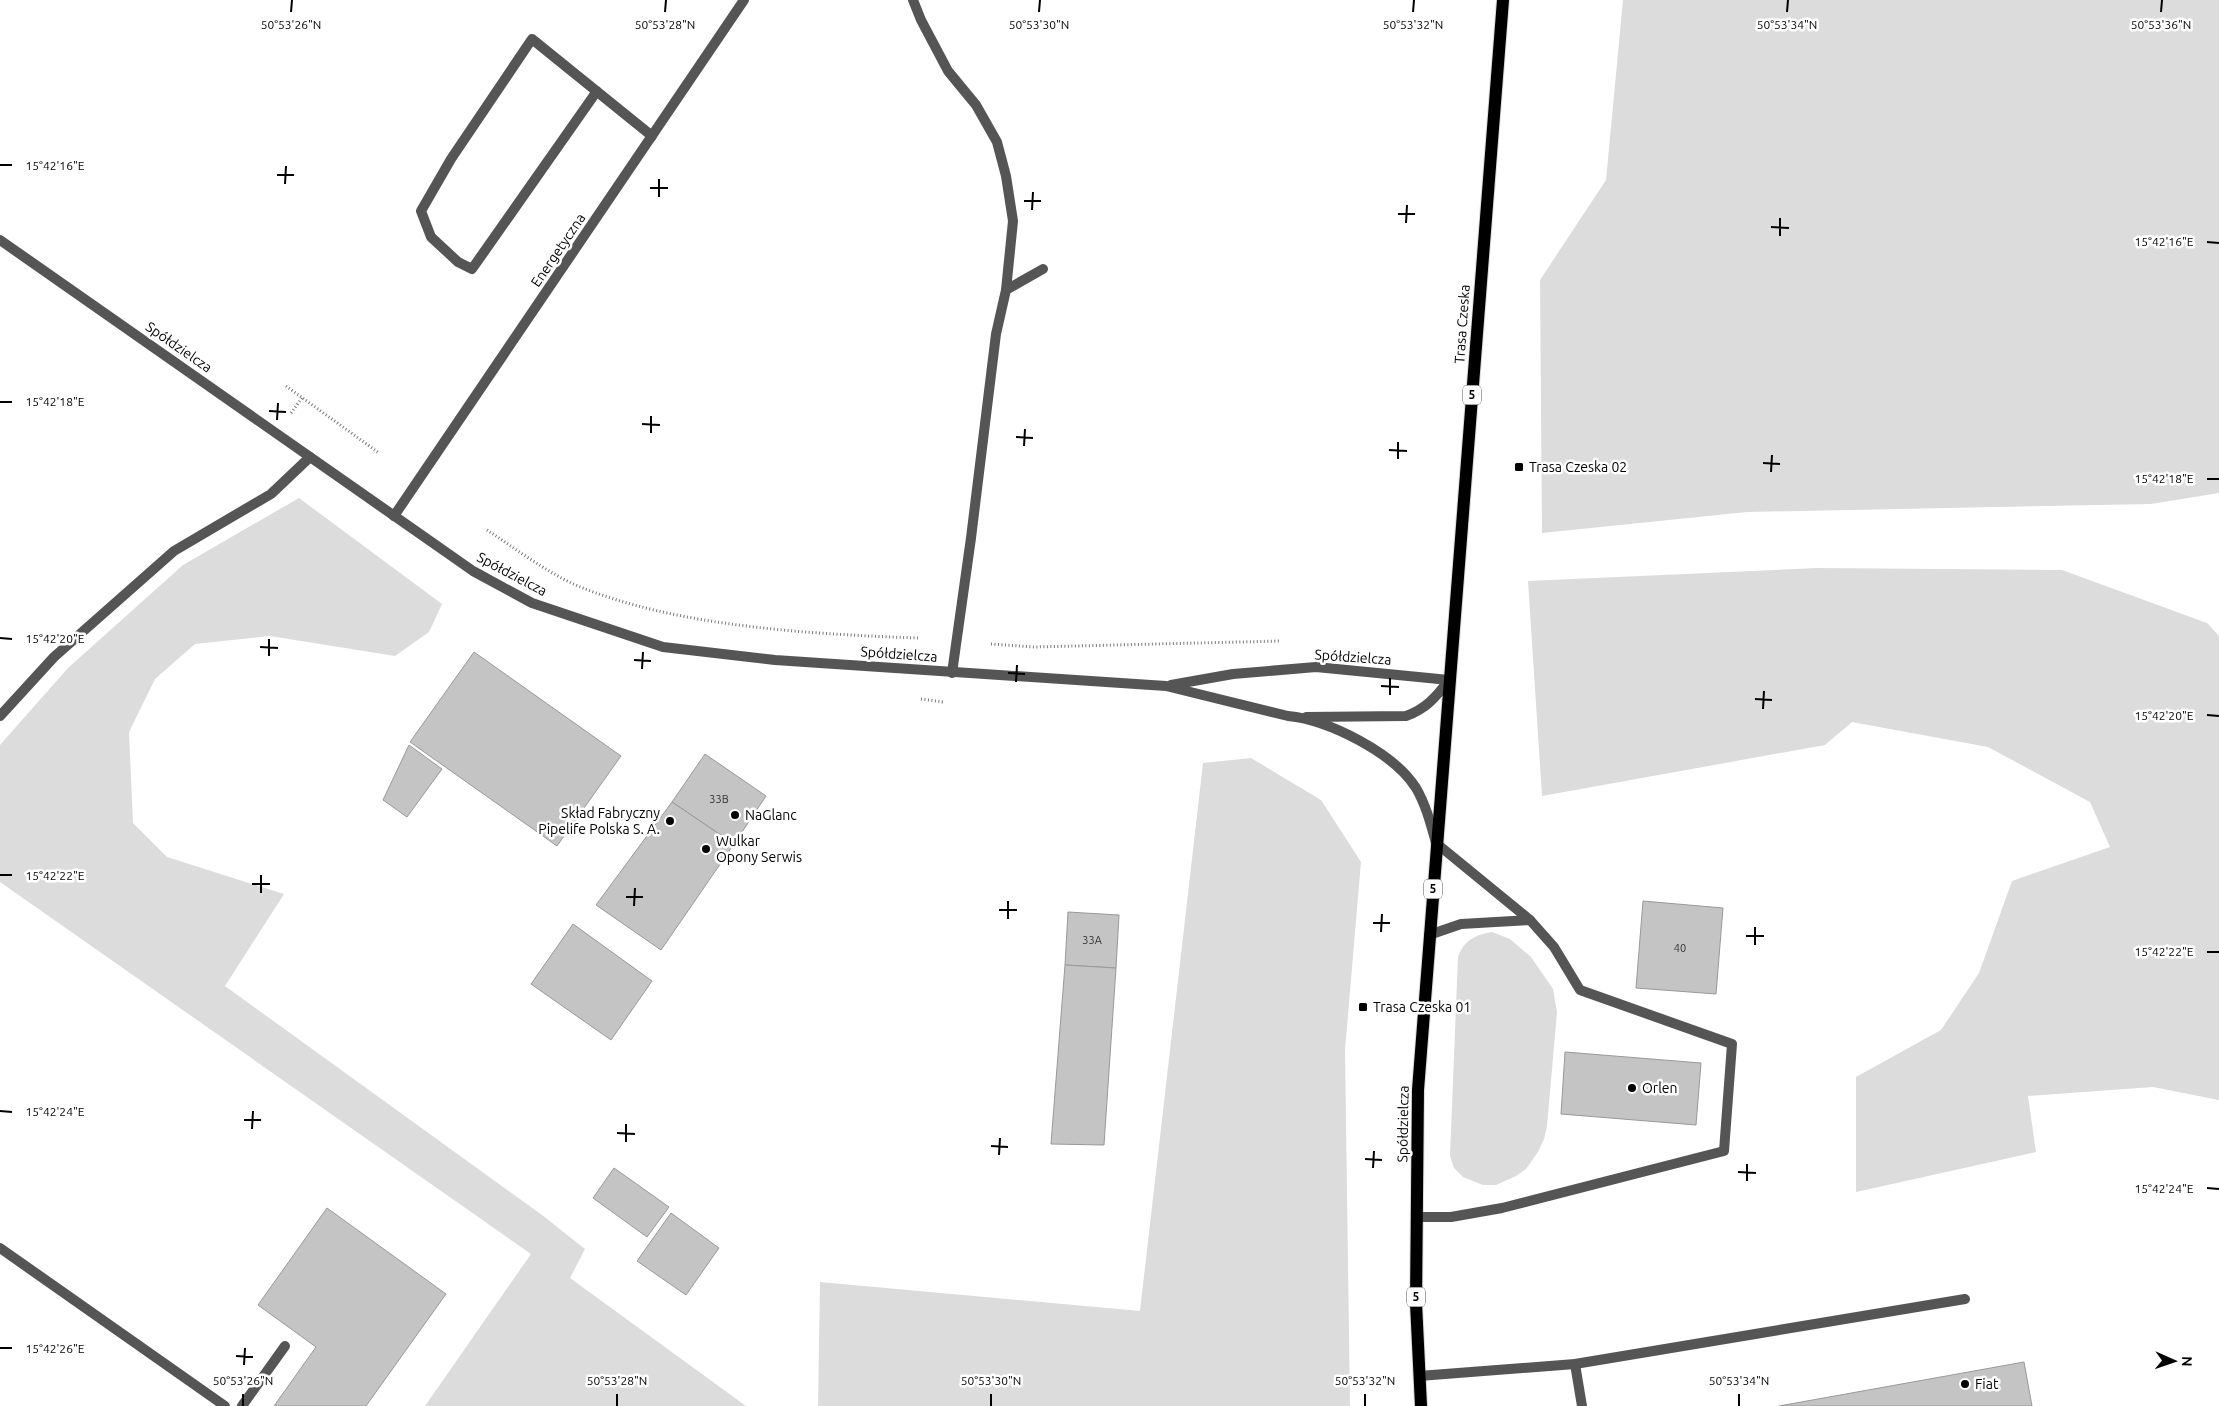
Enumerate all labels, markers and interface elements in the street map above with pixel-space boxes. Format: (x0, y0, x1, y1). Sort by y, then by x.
text: 50°53'26"N (261, 18, 321, 31)
text: 50°53'28"N (635, 18, 695, 31)
text: 50°53'30"N (1009, 18, 1069, 31)
text: 50°53'32"N (1383, 18, 1443, 31)
text: 50°53'34"N (1757, 18, 1817, 31)
text: 50°53'36"N (2131, 18, 2191, 31)
text: 15°42'16"E (26, 159, 85, 172)
street label: Energetyczna (528, 210, 588, 290)
text: 15°42'16"E (2135, 235, 2194, 248)
street label: Trasa Czeska (1451, 284, 1473, 364)
street label: Spółdzielcza (143, 318, 215, 376)
road number: 5 (1463, 386, 1481, 404)
text: 15°42'18"E (26, 395, 85, 408)
place label: Trasa Czeska 02 (1529, 459, 1627, 475)
marker: Trasa Czeska 02 (1513, 461, 1525, 473)
text: 15°42'18"E (2135, 472, 2194, 485)
street label: Spółdzielcza (474, 549, 550, 599)
text: 15°42'20"E (26, 632, 85, 645)
street label: Spółdzielcza (860, 643, 938, 665)
street label: Spółdzielcza (1314, 646, 1392, 668)
text: 15°42'20"E (2135, 709, 2194, 722)
house number: 33B (709, 793, 729, 805)
place label: Skład Fabryczny Pipelife Polska S. A. (538, 805, 660, 837)
place label: NaGlanc (745, 807, 797, 823)
marker: NaGlanc (729, 809, 741, 821)
marker: Skład Fabryczny Pipelife Polska S. A. (664, 815, 676, 827)
place label: Wulkar Opony Serwis (716, 833, 802, 865)
marker: Wulkar Opony Serwis (700, 843, 712, 855)
text: 15°42'22"E (26, 869, 85, 882)
road number: 5 (1424, 880, 1442, 899)
house number: 33A (1082, 934, 1103, 946)
house number: 40 (1674, 942, 1686, 954)
text: 15°42'22"E (2135, 945, 2194, 958)
place label: Trasa Czeska 01 (1373, 999, 1471, 1015)
marker: Trasa Czeska 01 (1357, 1001, 1369, 1013)
place label: Orlen (1642, 1080, 1678, 1096)
marker: Orlen (1626, 1082, 1638, 1094)
street label: Spółdzielcza (1394, 1085, 1412, 1163)
text: 15°42'24"E (26, 1105, 85, 1118)
text: 15°42'24"E (2135, 1182, 2194, 1195)
road number: 5 (1407, 1288, 1425, 1306)
north arrow (2149, 1336, 2199, 1386)
text: 15°42'26"E (26, 1342, 85, 1355)
text: N (2179, 1356, 2195, 1367)
text: 50°53'26"N (213, 1374, 273, 1387)
text: 50°53'28"N (587, 1374, 647, 1387)
text: 50°53'30"N (961, 1374, 1021, 1387)
text: 50°53'32"N (1335, 1374, 1395, 1387)
text: 50°53'34"N (1709, 1374, 1769, 1387)
place label: Fiat (1975, 1376, 1999, 1392)
marker: Fiat (1959, 1378, 1971, 1390)

